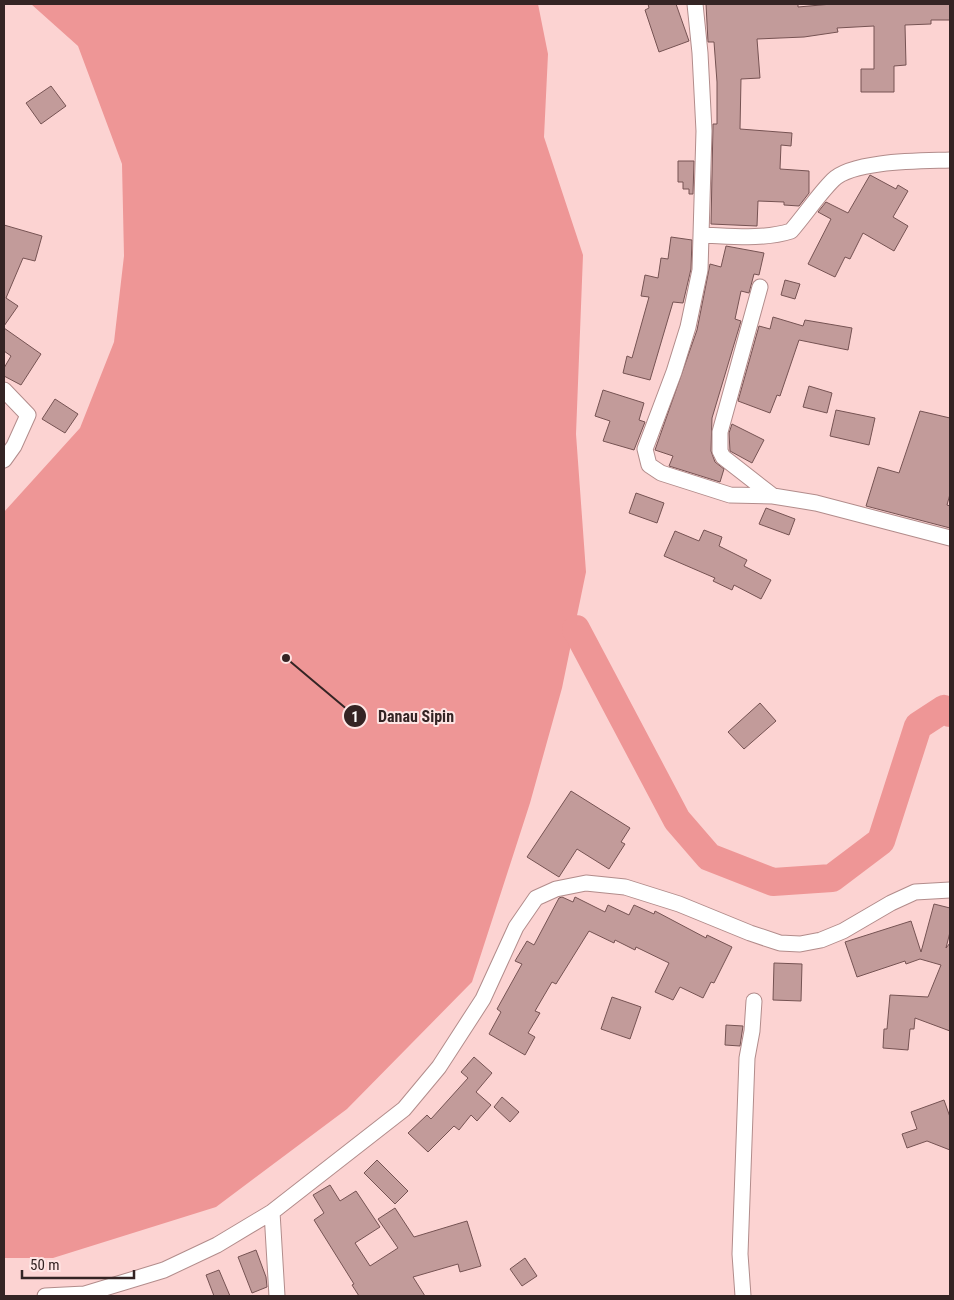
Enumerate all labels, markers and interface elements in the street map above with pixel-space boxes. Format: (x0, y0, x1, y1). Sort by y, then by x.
callout: Danau Sipin (343, 701, 464, 732)
text: Danau Sipin (378, 707, 454, 726)
text: 1 (351, 708, 359, 726)
scale bar (22, 1248, 135, 1280)
text: 50 m (30, 1256, 60, 1274)

